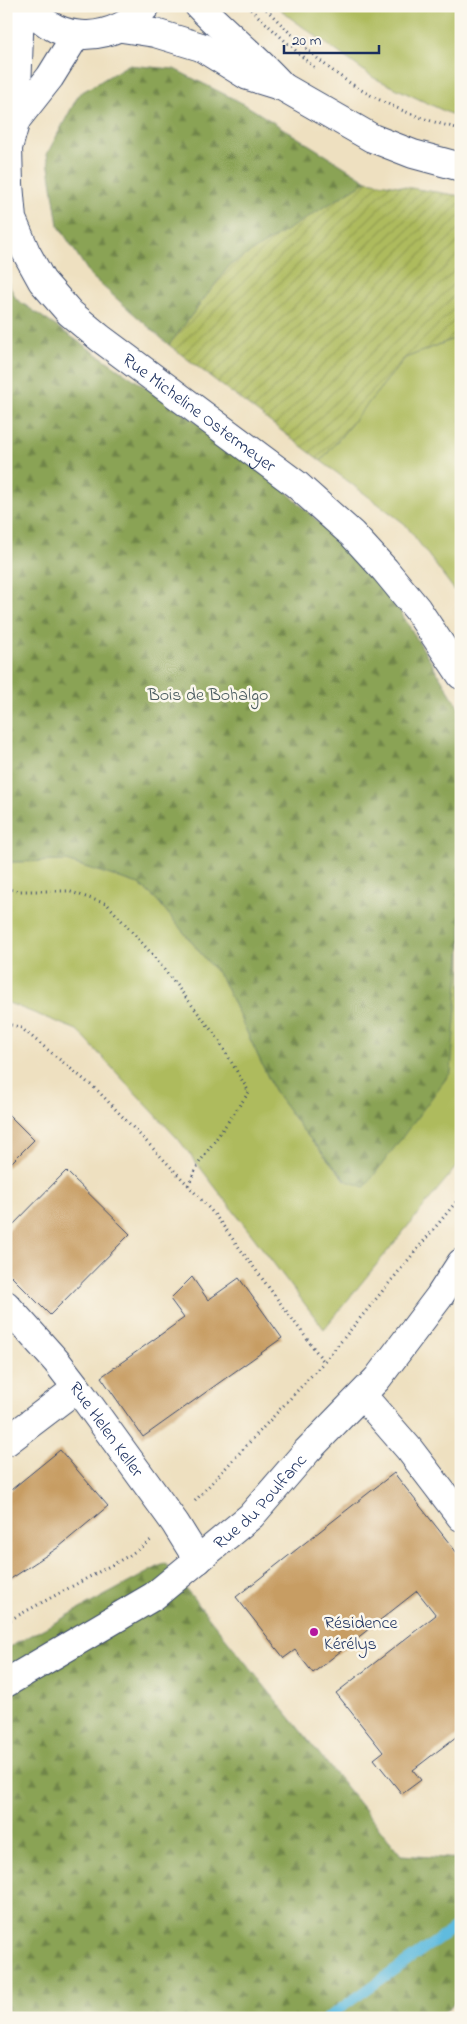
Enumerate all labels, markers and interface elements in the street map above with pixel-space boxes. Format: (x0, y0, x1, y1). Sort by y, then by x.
scale bar (284, 22, 380, 54)
text: 20 m (292, 30, 322, 52)
street label: Rue Micheline Ostermeyer (116, 348, 281, 480)
park label: Bois de Bohalgo (147, 683, 268, 710)
street label: Rue Helen Keller (62, 1377, 149, 1484)
street label: Rue du Poulfanc (209, 1449, 314, 1557)
place label: Résidence Kérélys (324, 1611, 398, 1658)
marker: Résidence Kérélys (308, 1626, 320, 1638)

